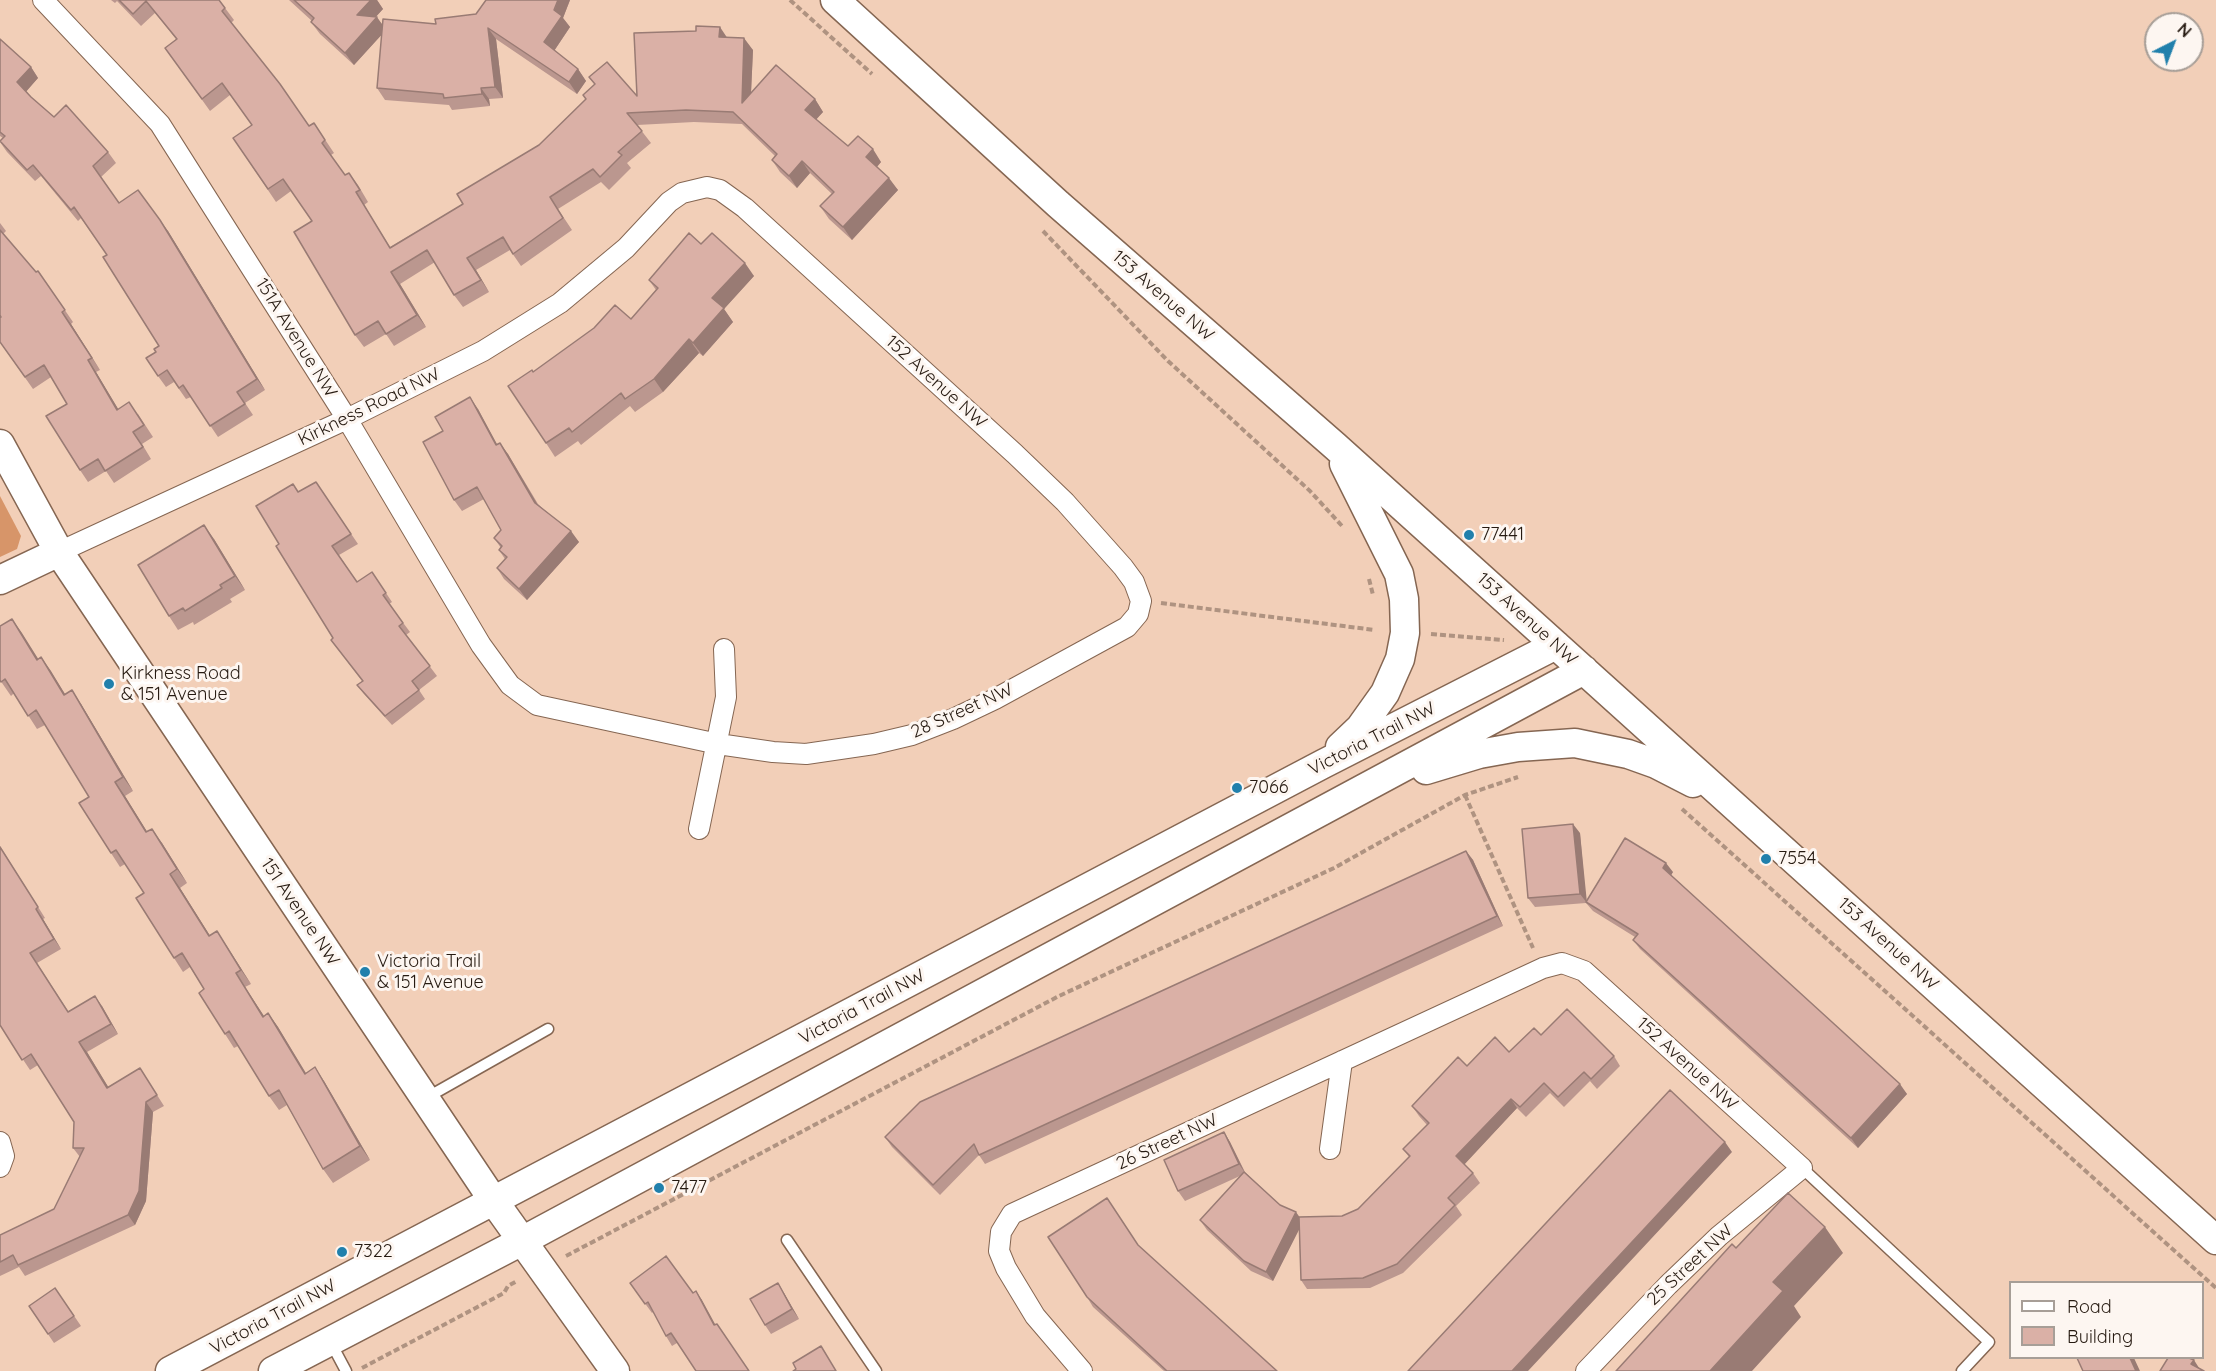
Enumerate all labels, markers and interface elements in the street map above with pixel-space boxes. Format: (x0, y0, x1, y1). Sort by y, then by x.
north arrow (2144, 12, 2204, 72)
text: N (2174, 19, 2196, 41)
street label: 153 Avenue NW (1108, 246, 1218, 346)
street label: 151A Avenue NW (251, 274, 341, 402)
street label: 152 Avenue NW (881, 331, 991, 433)
street label: Kirkness Road NW (295, 363, 443, 451)
place label: 77441 (1481, 524, 1524, 546)
marker: 77441 (1462, 528, 1476, 542)
street label: 153 Avenue NW (1472, 568, 1582, 670)
place label: Kirkness Road & 151 Avenue (121, 663, 241, 706)
marker: Kirkness Road & 151 Avenue (102, 677, 116, 691)
street label: 28 Street NW (908, 679, 1016, 743)
street label: Victoria Trail NW (1305, 698, 1439, 780)
place label: 7066 (1249, 777, 1288, 799)
marker: 7066 (1230, 781, 1244, 795)
place label: 7554 (1778, 848, 1816, 870)
marker: 7554 (1759, 852, 1773, 866)
street label: 151 Avenue NW (256, 854, 344, 970)
street label: 153 Avenue NW (1833, 893, 1943, 995)
place label: Victoria Trail & 151 Avenue (377, 951, 484, 994)
marker: Victoria Trail & 151 Avenue (358, 965, 372, 979)
street label: Victoria Trail NW (795, 965, 929, 1049)
street label: 152 Avenue NW (1632, 1013, 1742, 1115)
street label: 26 Street NW (1113, 1109, 1221, 1175)
place label: 7477 (671, 1177, 707, 1199)
marker: 7477 (652, 1181, 666, 1195)
street label: 25 Street NW (1643, 1220, 1737, 1310)
place label: 7322 (354, 1241, 393, 1263)
marker: 7322 (335, 1245, 349, 1259)
street label: Victoria Trail NW (206, 1275, 340, 1359)
legend (2009, 1281, 2204, 1359)
text: Road (2067, 1295, 2112, 1318)
text: Building (2067, 1325, 2133, 1348)

